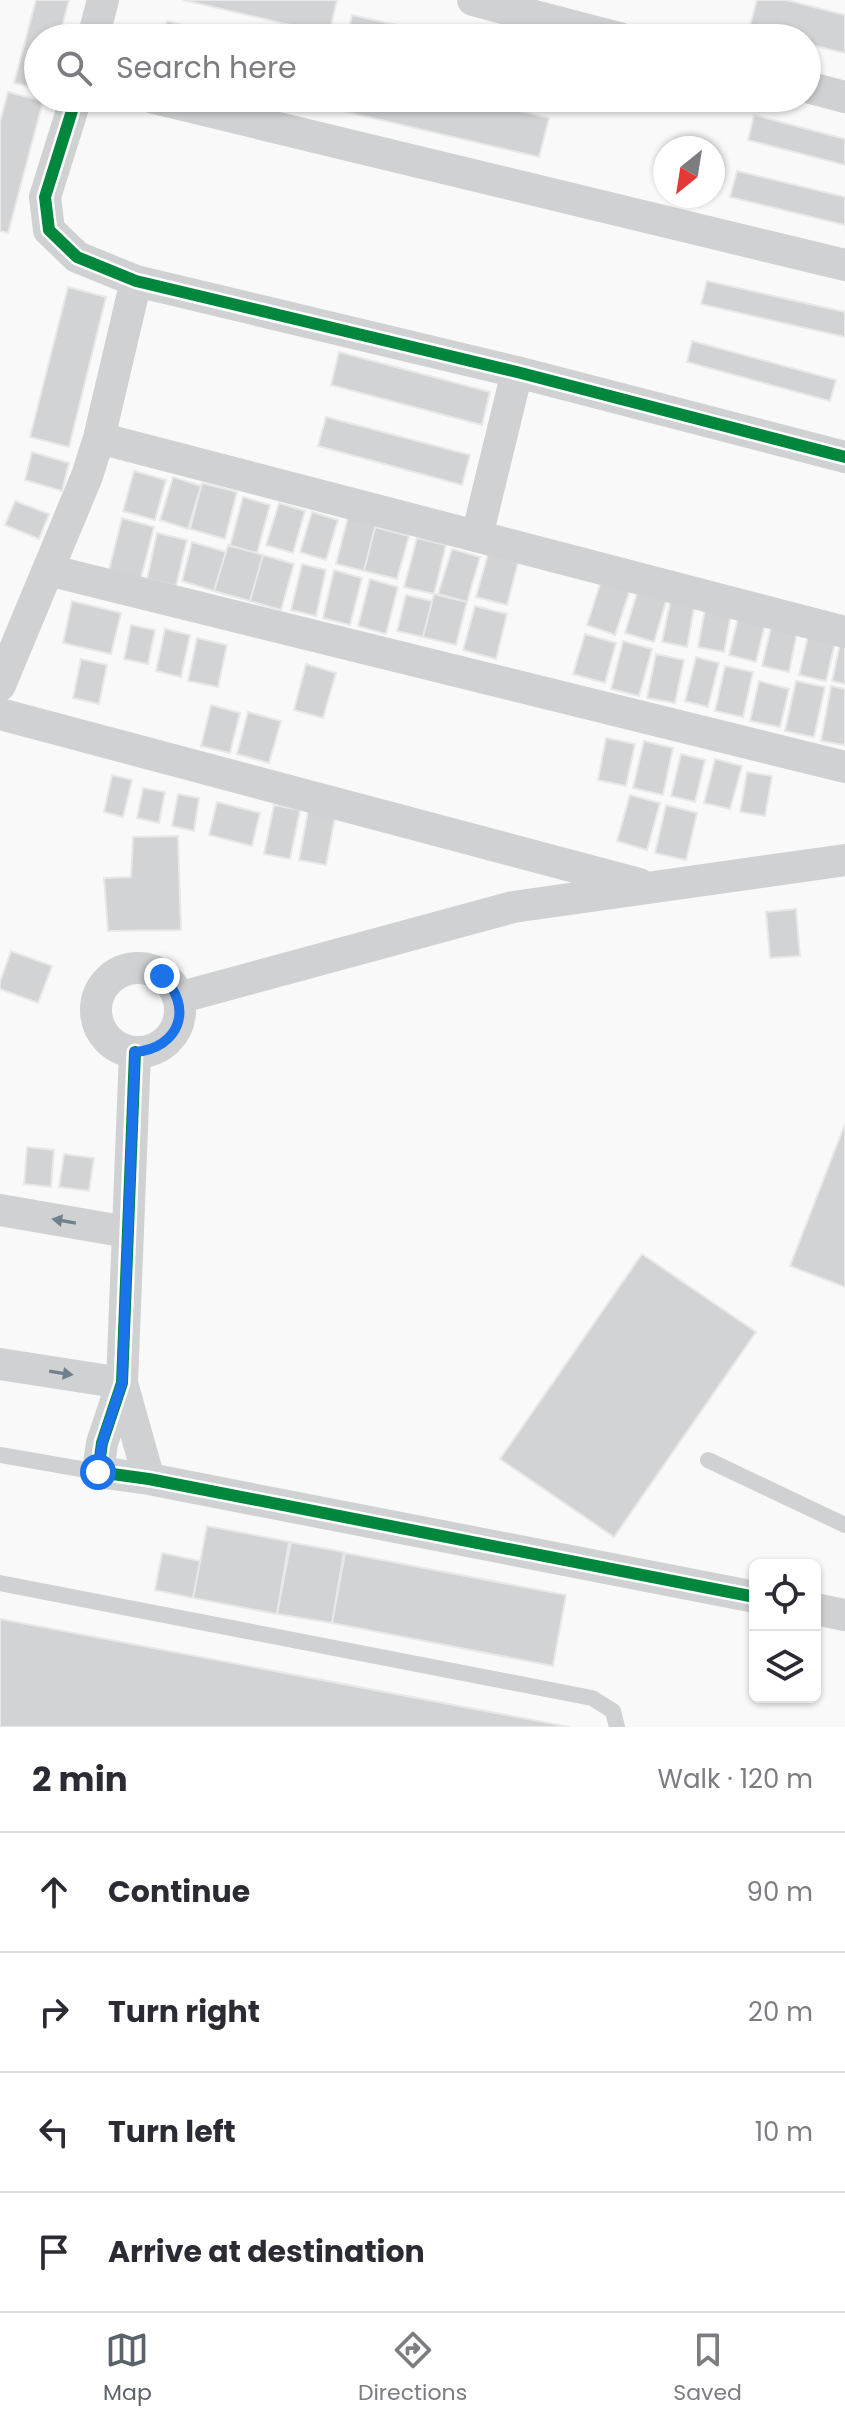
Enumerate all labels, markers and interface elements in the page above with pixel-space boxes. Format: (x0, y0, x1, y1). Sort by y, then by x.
search box (24, 24, 821, 112)
icon: search (52, 46, 96, 90)
text: Search here (116, 46, 297, 89)
north arrow (653, 136, 725, 208)
route end (144, 958, 180, 994)
one-way arrow (51, 1215, 76, 1227)
one-way arrow (49, 1367, 74, 1380)
route start (80, 1454, 116, 1490)
map controls (749, 1559, 821, 1703)
button: locate (749, 1559, 821, 1631)
button: layers (749, 1631, 821, 1703)
text: 2 min (32, 1755, 128, 1803)
text: Walk · 120 m (658, 1761, 813, 1797)
icon: ahead (32, 1870, 76, 1914)
text: Continue (108, 1870, 250, 1913)
text: 90 m (747, 1874, 813, 1910)
icon: right (32, 1990, 76, 2034)
text: Turn right (108, 1990, 260, 2033)
text: 20 m (748, 1994, 813, 2030)
icon: left (32, 2110, 76, 2154)
text: Turn left (108, 2110, 236, 2153)
text: 10 m (755, 2114, 813, 2150)
icon: arrive (32, 2230, 76, 2274)
text: Arrive at destination (108, 2230, 425, 2273)
tab: Map (103, 2328, 152, 2409)
tab: Directions (358, 2328, 467, 2409)
tab: Saved (673, 2328, 742, 2409)

